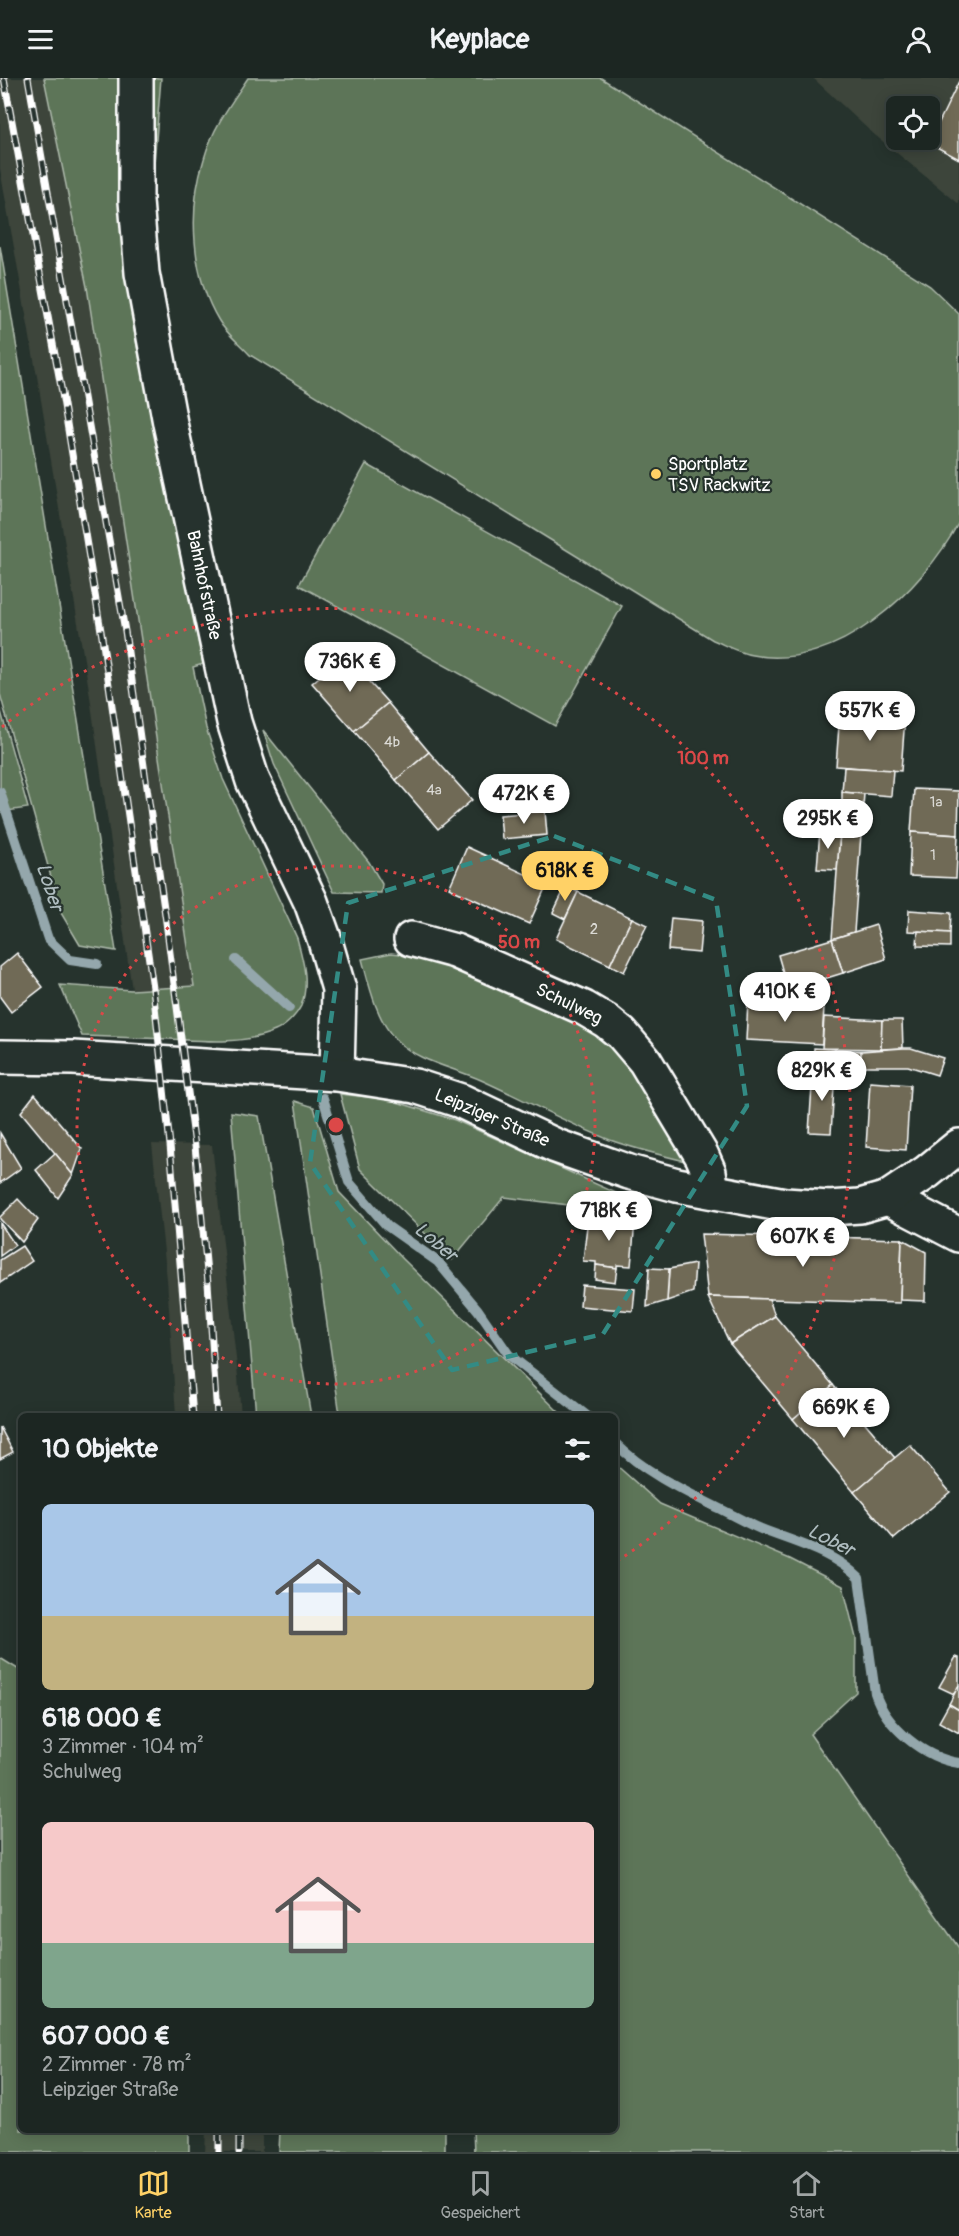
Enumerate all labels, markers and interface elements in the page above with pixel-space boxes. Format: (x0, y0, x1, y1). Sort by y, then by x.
icon: menu (24, 23, 57, 56)
text: Keyplace (430, 23, 529, 56)
icon: person (902, 23, 935, 56)
map controls (886, 96, 940, 150)
button: locate (886, 96, 940, 150)
place label: Sportplatz TSV Rackwitz (668, 453, 771, 497)
marker: Sportplatz TSV Rackwitz (649, 467, 663, 481)
street label: Bahnhofstraße (181, 528, 227, 642)
pin: 736K € (301, 642, 399, 693)
text: 736K € (319, 649, 381, 674)
pin: 557K € (821, 691, 919, 742)
text: 557K € (839, 698, 901, 723)
house number: 4b (384, 733, 400, 752)
text: 100 m (677, 747, 729, 770)
pin: 472K € (475, 774, 573, 825)
house number: 4a (426, 781, 442, 800)
text: 472K € (493, 781, 555, 806)
house number: 1a (930, 793, 942, 812)
pin: 295K € (779, 799, 877, 850)
text: 295K € (797, 806, 859, 831)
house number: 1 (930, 846, 936, 865)
pin: 618K € (516, 851, 614, 902)
text: 618K € (535, 858, 595, 883)
water label: Lober (31, 860, 70, 917)
house number: 2 (590, 920, 598, 939)
text: 50 m (498, 931, 540, 954)
pin: 410K € (736, 972, 834, 1023)
street label: Schulweg (532, 978, 606, 1030)
text: 410K € (754, 979, 816, 1004)
pin: 829K € (773, 1051, 871, 1102)
text: 829K € (791, 1058, 853, 1083)
street label: Leipziger Straße (431, 1083, 553, 1153)
centre of rings (326, 1115, 346, 1135)
pin: 718K € (560, 1191, 658, 1242)
text: 718K € (580, 1198, 638, 1223)
water label: Lober (409, 1217, 465, 1269)
pin: 607K € (754, 1217, 852, 1268)
text: 607K € (770, 1224, 836, 1249)
pin: 669K € (795, 1388, 893, 1439)
text: 669K € (812, 1395, 876, 1420)
text: 10 Objekte (42, 1433, 158, 1465)
icon: filters (561, 1433, 594, 1466)
water label: Lober (804, 1518, 861, 1564)
icon: home (264, 1543, 372, 1651)
text: 618 000 € (42, 1702, 162, 1734)
text: 3 Zimmer · 104 m² (42, 1734, 204, 1759)
text: Schulweg (42, 1759, 121, 1784)
icon: home (264, 1861, 372, 1969)
text: 607 000 € (42, 2020, 170, 2052)
text: 2 Zimmer · 78 m² (42, 2052, 192, 2077)
text: Leipziger Straße (42, 2077, 178, 2102)
tab: Karte (134, 2167, 172, 2223)
tab: Gespeichert (441, 2167, 520, 2223)
tab: Start (789, 2167, 825, 2223)

